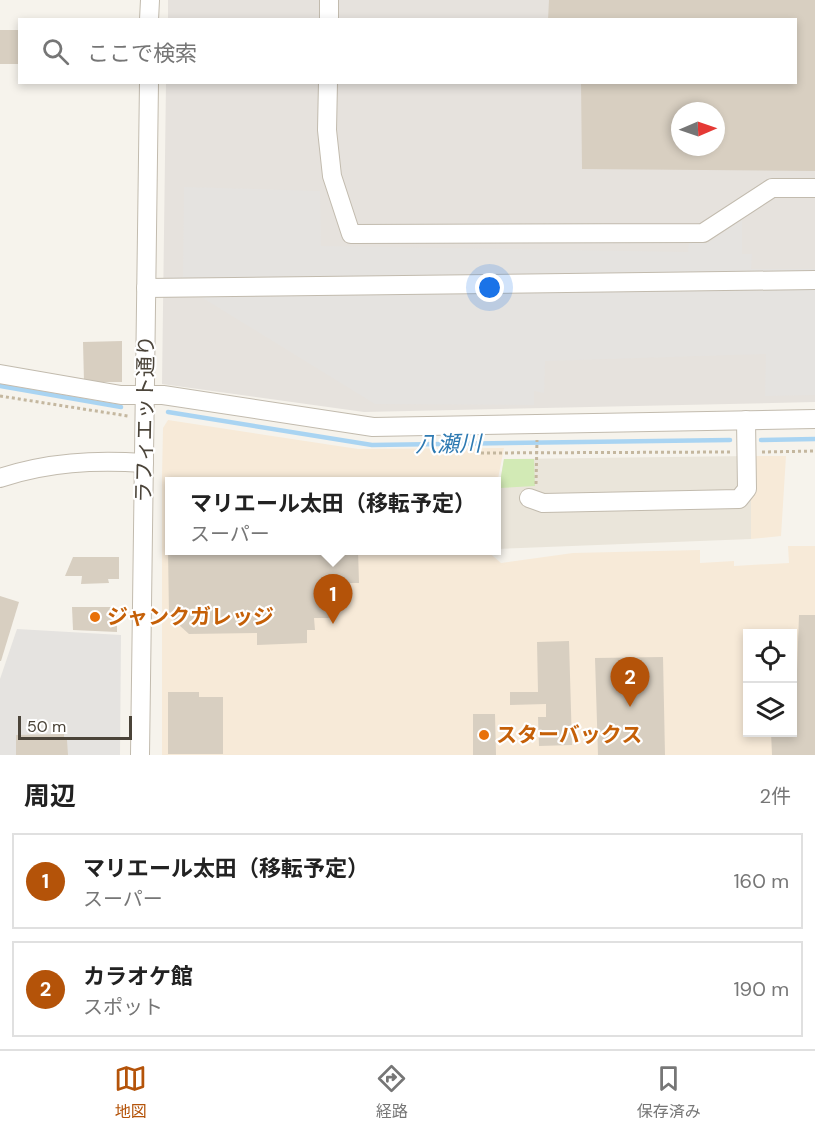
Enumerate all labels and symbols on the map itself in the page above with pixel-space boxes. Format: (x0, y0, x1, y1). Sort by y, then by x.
north arrow (671, 102, 725, 156)
your location (475, 273, 504, 302)
street label: ラフィエット通り (130, 335, 160, 503)
water label: 八瀬川 (415, 429, 483, 459)
pin: 1 (314, 574, 352, 624)
place label: ジャンクガレッジ (107, 603, 274, 631)
marker: ジャンクガレッジ (88, 610, 102, 624)
pin: 2 (610, 658, 650, 707)
scale bar (18, 713, 132, 740)
place label: スターバックス (496, 721, 642, 749)
marker: スターバックス (477, 728, 491, 742)

